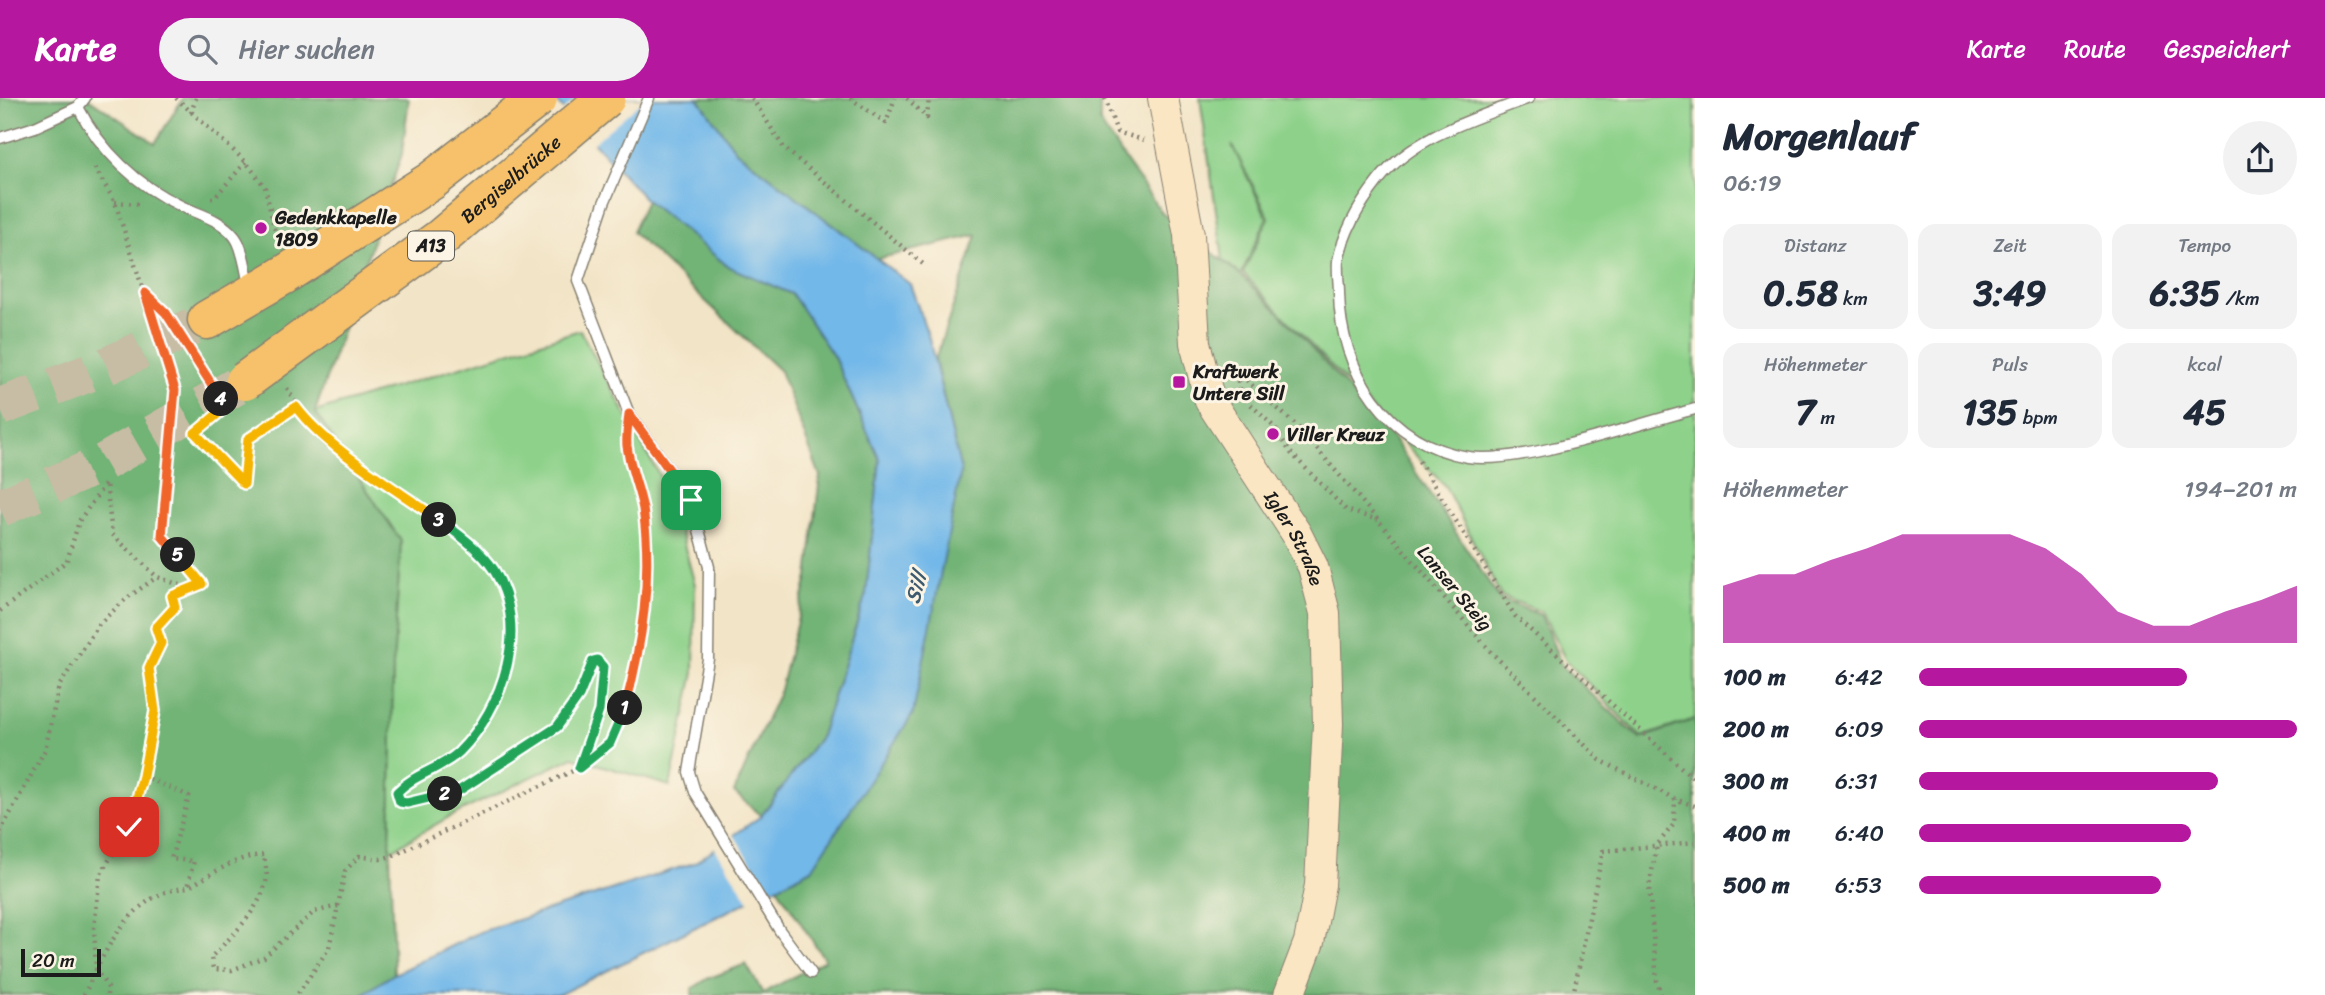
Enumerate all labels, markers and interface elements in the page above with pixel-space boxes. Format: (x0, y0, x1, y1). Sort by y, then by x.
search box (159, 18, 649, 81)
text: Karte (35, 20, 117, 78)
text: Hier suchen (239, 26, 375, 72)
text: Karte (1967, 28, 2026, 70)
text: Route (2064, 28, 2126, 70)
text: Gespeichert (2164, 28, 2290, 70)
icon: search (183, 30, 221, 68)
text: Morgenlauf (1723, 103, 1915, 170)
button: share (2223, 121, 2297, 195)
street label: Bergiselbrücke (453, 126, 569, 232)
text: 06:19 (1723, 163, 1782, 204)
place label: Gedenkkapelle 1809 (274, 201, 397, 256)
marker: Gedenkkapelle 1809 (253, 220, 269, 236)
text: Distanz (1784, 229, 1847, 262)
text: Zeit (1993, 229, 2027, 262)
text: Tempo (2178, 229, 2231, 262)
road number: A13 (408, 232, 454, 260)
text: 0.58 (1763, 262, 1838, 324)
text: 3:49 (1973, 262, 2047, 324)
text: 6:35 (2150, 262, 2221, 324)
text: km (1838, 282, 1868, 315)
text: /km (2221, 282, 2260, 315)
text: Höhenmeter (1764, 348, 1867, 381)
text: Puls (1992, 348, 2028, 381)
text: kcal (2187, 348, 2222, 381)
place label: Kraftwerk Untere Sill (1192, 355, 1286, 410)
marker: Kraftwerk Untere Sill (1171, 374, 1187, 390)
text: 7 (1796, 381, 1816, 443)
text: 135 (1962, 381, 2018, 443)
text: 45 (2183, 381, 2226, 443)
pin: 4 (204, 382, 238, 416)
text: 4 (215, 382, 226, 415)
text: m (1816, 401, 1835, 434)
text: bpm (2018, 401, 2058, 434)
place label: Viller Kreuz (1287, 418, 1386, 451)
marker: Viller Kreuz (1265, 426, 1281, 442)
text: Höhenmeter (1723, 469, 1847, 510)
text: 194–201 m (2184, 469, 2297, 510)
pin (661, 470, 721, 530)
icon: arrive (672, 481, 710, 519)
street label: Igler Straße (1255, 482, 1334, 589)
pin: 3 (422, 502, 457, 538)
text: 3 (433, 503, 444, 536)
pin: 5 (160, 538, 196, 573)
text: 5 (172, 538, 183, 571)
street label: Lanser Steig (1409, 538, 1501, 639)
water label: Sill (893, 563, 940, 608)
text: 100 m (1723, 657, 1786, 698)
text: 6:42 (1835, 657, 1883, 698)
pin: 1 (608, 690, 642, 726)
text: 1 (620, 691, 629, 724)
text: 200 m (1723, 709, 1789, 750)
text: 6:09 (1835, 709, 1884, 750)
text: 300 m (1723, 761, 1788, 802)
text: 6:31 (1835, 761, 1878, 802)
pin: 2 (428, 776, 462, 812)
text: 2 (439, 777, 450, 810)
pin (99, 797, 159, 857)
icon: check (110, 808, 148, 846)
text: 400 m (1723, 813, 1790, 854)
text: 6:40 (1835, 813, 1884, 854)
text: 500 m (1723, 865, 1790, 906)
text: 6:53 (1835, 865, 1882, 906)
text: 20 m (32, 944, 75, 977)
scale bar (21, 946, 102, 978)

